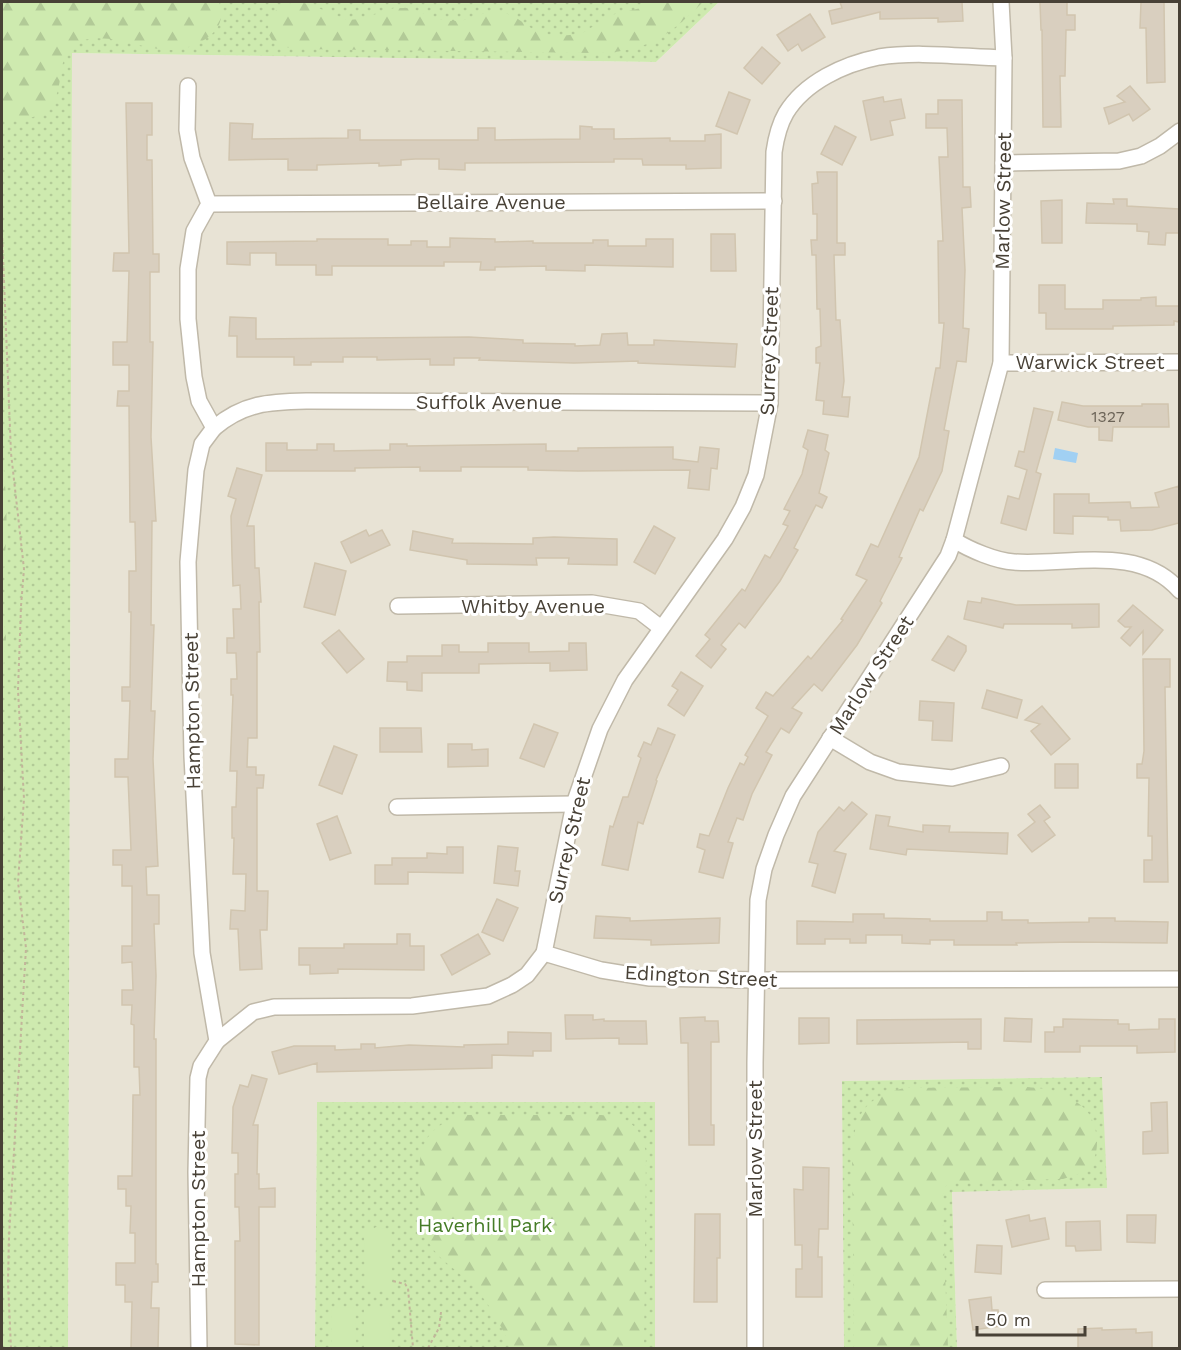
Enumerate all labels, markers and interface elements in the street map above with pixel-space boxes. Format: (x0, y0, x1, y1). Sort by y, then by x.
street label: Marlow Street (990, 131, 1016, 270)
street label: Bellaire Avenue (416, 190, 566, 214)
street label: Surrey Street (755, 286, 783, 416)
street label: Warwick Street (1015, 350, 1165, 374)
street label: Suffolk Avenue (416, 390, 562, 414)
house number: 1327 (1091, 407, 1125, 426)
street label: Whitby Avenue (461, 594, 605, 618)
street label: Marlow Street (823, 610, 919, 739)
street label: Hampton Street (179, 632, 205, 790)
street label: Surrey Street (543, 774, 595, 906)
street label: Edington Street (624, 960, 779, 992)
street label: Marlow Street (743, 1080, 767, 1218)
street label: Hampton Street (186, 1130, 210, 1288)
park label: Haverhill Park (418, 1213, 552, 1237)
scale bar (977, 1299, 1085, 1337)
text: 50 m (986, 1309, 1031, 1330)

